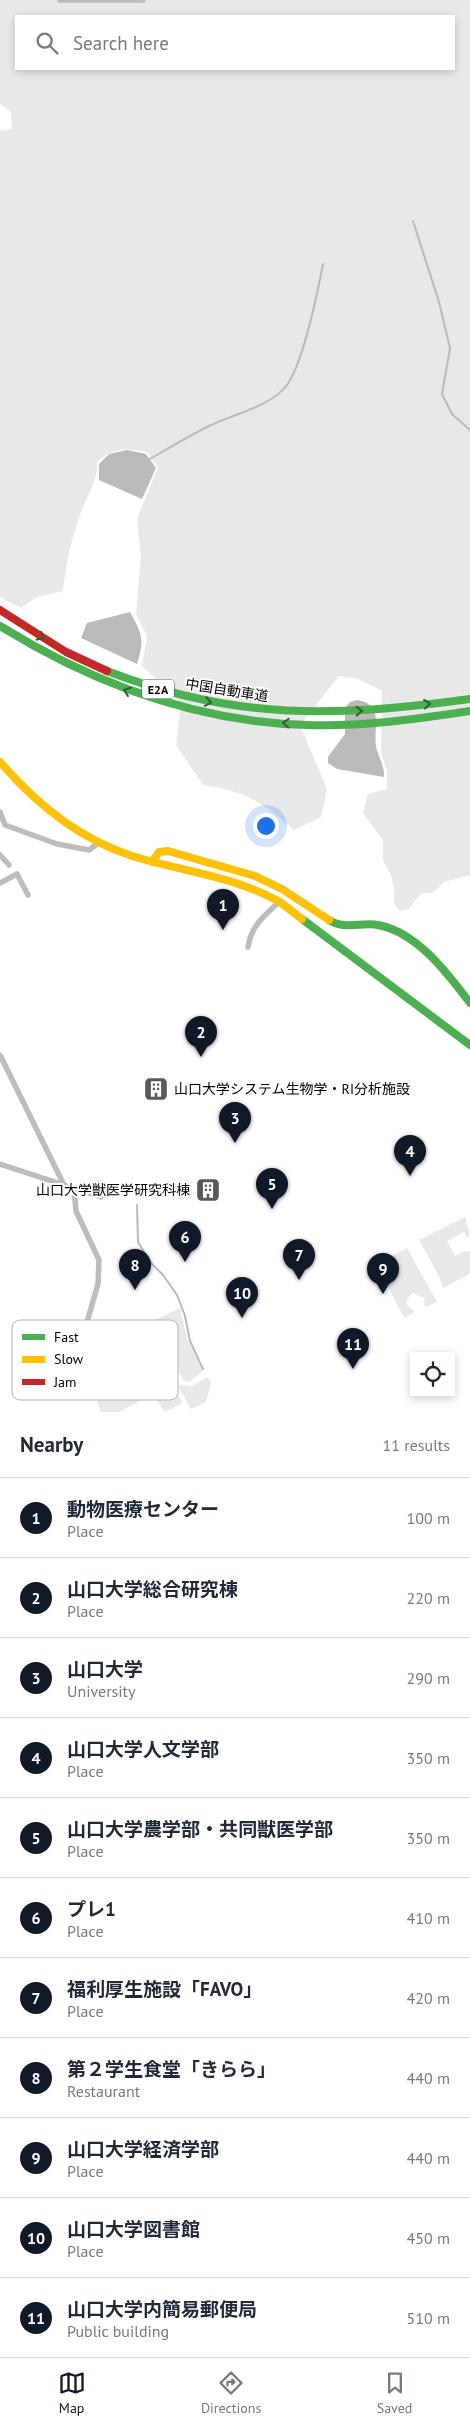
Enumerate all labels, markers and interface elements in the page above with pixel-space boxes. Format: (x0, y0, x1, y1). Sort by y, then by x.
search box (15, 15, 455, 70)
icon: search (33, 29, 61, 57)
text: Search here (73, 31, 169, 55)
one-way arrow (35, 631, 44, 641)
street label: 中国自動車道 (184, 675, 270, 705)
road number: E2A (142, 680, 174, 699)
one-way arrow (124, 687, 132, 697)
one-way arrow (203, 696, 212, 706)
one-way arrow (423, 699, 431, 710)
one-way arrow (355, 705, 363, 716)
one-way arrow (282, 718, 290, 729)
your location (253, 813, 279, 839)
pin: 1 (207, 889, 239, 930)
pin: 2 (185, 1016, 217, 1057)
building icon: 山口大学システム生物学・RI分析施設 (143, 1076, 169, 1102)
place label: 山口大学システム生物学・RI分析施設 (174, 1080, 410, 1098)
pin: 3 (219, 1102, 251, 1143)
pin: 4 (394, 1135, 426, 1176)
pin: 5 (256, 1168, 288, 1209)
building icon: 山口大学獣医学研究科棟 (195, 1177, 221, 1203)
place label: 山口大学獣医学研究科棟 (36, 1181, 190, 1199)
pin: 6 (169, 1221, 201, 1262)
pin: 7 (283, 1239, 315, 1280)
pin: 8 (119, 1249, 151, 1290)
pin: 9 (367, 1253, 399, 1294)
pin: 10 (226, 1277, 258, 1318)
legend (12, 1320, 178, 1400)
text: Fast (54, 1328, 79, 1346)
pin: 11 (337, 1328, 369, 1369)
text: Slow (54, 1350, 84, 1368)
map controls (410, 1352, 455, 1397)
button: locate (410, 1352, 455, 1397)
text: Jam (53, 1373, 76, 1391)
text: Nearby (20, 1431, 83, 1458)
text: 11 results (383, 1435, 450, 1455)
text: 動物医療センター (67, 1497, 219, 1521)
text: 1 (31, 1508, 41, 1528)
text: 100 m (407, 1508, 450, 1528)
text: Place (67, 1521, 104, 1541)
text: 山口大学総合研究棟 (67, 1577, 238, 1601)
text: 2 (31, 1588, 41, 1608)
text: 220 m (407, 1588, 450, 1608)
text: Place (67, 1601, 104, 1621)
text: 山口大学 (67, 1657, 143, 1681)
text: 3 (31, 1668, 41, 1688)
text: 290 m (407, 1668, 450, 1688)
text: University (67, 1681, 135, 1701)
text: 山口大学人文学部 (67, 1737, 219, 1761)
text: 4 (31, 1748, 41, 1768)
text: 350 m (407, 1748, 450, 1768)
text: Place (67, 1761, 104, 1781)
text: 山口大学農学部・共同獣医学部 (67, 1817, 333, 1841)
text: 5 (31, 1828, 41, 1848)
text: 350 m (407, 1828, 450, 1848)
text: Place (67, 1841, 104, 1861)
text: プレ1 (67, 1897, 116, 1921)
text: 6 (31, 1908, 41, 1928)
text: 410 m (407, 1908, 450, 1928)
text: Place (67, 1921, 104, 1941)
text: 福利厚生施設「FAVO」 (67, 1977, 262, 2001)
text: 7 (31, 1988, 41, 2008)
text: 420 m (407, 1988, 450, 2008)
text: Place (67, 2001, 104, 2021)
text: 第２学生食堂「きらら」 (67, 2057, 276, 2081)
text: 8 (31, 2068, 41, 2088)
text: 440 m (407, 2068, 450, 2088)
text: Restaurant (67, 2081, 140, 2101)
text: 山口大学経済学部 (67, 2137, 219, 2161)
text: 9 (31, 2148, 41, 2168)
text: 440 m (407, 2148, 450, 2168)
text: Place (67, 2161, 104, 2181)
text: 山口大学図書館 (67, 2217, 200, 2241)
text: 10 (27, 2228, 45, 2248)
text: 450 m (407, 2228, 450, 2248)
text: Place (67, 2241, 104, 2261)
text: 山口大学内簡易郵便局 (67, 2297, 257, 2321)
text: 11 (27, 2308, 45, 2328)
text: 510 m (407, 2308, 450, 2328)
text: Public building (67, 2321, 169, 2341)
tab: Map (58, 2369, 86, 2417)
tab: Directions (201, 2369, 261, 2417)
tab: Saved (377, 2369, 412, 2417)

